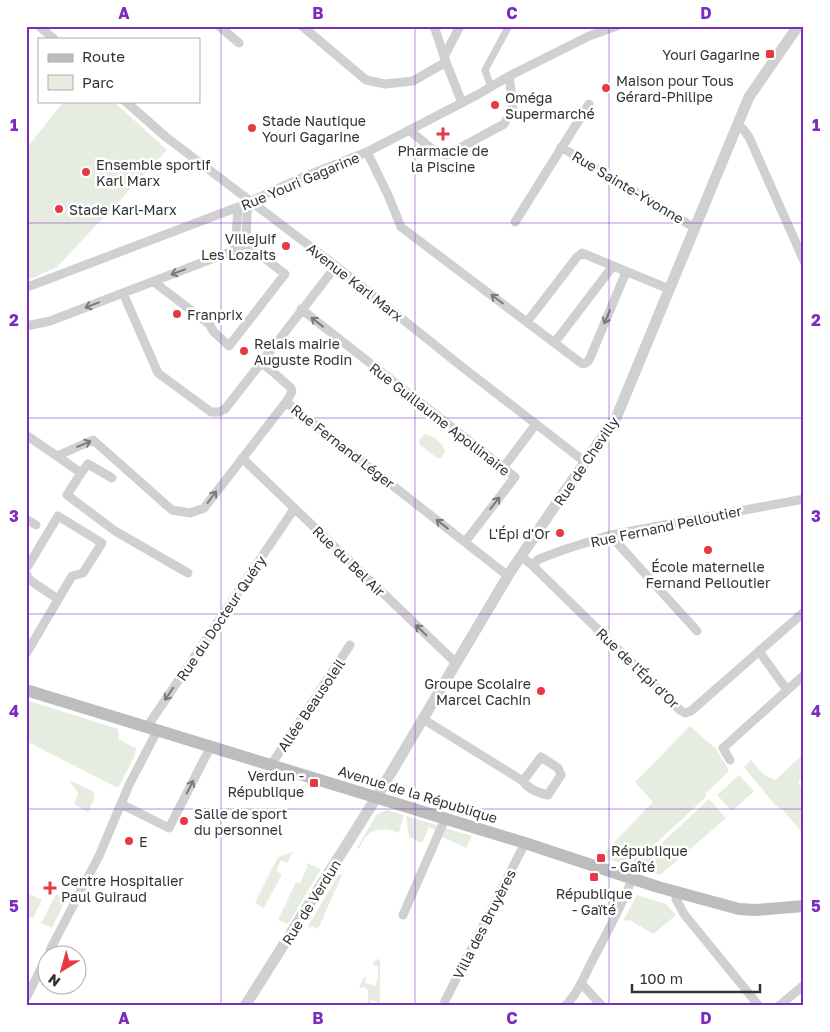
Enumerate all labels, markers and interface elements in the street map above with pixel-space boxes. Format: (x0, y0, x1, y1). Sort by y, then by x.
text: A (118, 3, 130, 23)
text: B (312, 3, 324, 23)
text: C (506, 3, 518, 23)
text: D (700, 3, 712, 23)
legend (38, 38, 200, 102)
place label: Youri Gagarine (662, 46, 760, 63)
text: Route (82, 47, 125, 65)
marker: Youri Gagarine (764, 48, 776, 60)
place label: Maison pour Tous Gérard-Philipe (616, 72, 734, 105)
text: Parc (82, 73, 114, 91)
marker: Maison pour Tous Gérard-Philipe (600, 82, 612, 94)
place label: Oméga Supermarché (505, 89, 595, 122)
marker: Oméga Supermarché (489, 99, 501, 111)
place label: Stade Nautique Youri Gagarine (262, 112, 366, 145)
text: 1 (10, 115, 18, 135)
text: 1 (812, 115, 820, 135)
marker: Stade Nautique Youri Gagarine (246, 122, 258, 134)
marker: Pharmacie de la Piscine (437, 128, 449, 140)
place label: Pharmacie de la Piscine (397, 142, 489, 175)
street label: Rue Sainte-Yvonne (569, 147, 687, 227)
street label: Rue Youri Gagarine (238, 148, 362, 214)
place label: Ensemble sportif Karl Marx (96, 156, 210, 189)
marker: Ensemble sportif Karl Marx (80, 166, 92, 178)
place label: Stade Karl-Marx (69, 201, 177, 218)
marker: Stade Karl-Marx (53, 203, 65, 215)
place label: Villejuif Les Lozaits (201, 230, 276, 263)
street label: Avenue Karl Marx (304, 239, 407, 325)
marker: Villejuif Les Lozaits (280, 240, 292, 252)
one-way arrow (171, 268, 186, 277)
one-way arrow (490, 294, 504, 304)
one-way arrow (85, 301, 100, 310)
place label: Franprix (187, 306, 243, 323)
marker: Franprix (171, 308, 183, 320)
one-way arrow (602, 309, 612, 324)
text: 2 (9, 310, 19, 330)
text: 2 (811, 310, 821, 330)
one-way arrow (311, 316, 324, 327)
place label: Relais mairie Auguste Rodin (254, 335, 352, 368)
marker: Relais mairie Auguste Rodin (238, 345, 250, 357)
street label: Rue Guillaume Apollinaire (366, 359, 514, 479)
street label: Rue Fernand Léger (288, 400, 398, 492)
street label: Rue de Chevilly (550, 413, 622, 509)
one-way arrow (76, 439, 91, 448)
one-way arrow (207, 491, 218, 504)
one-way arrow (490, 497, 501, 510)
street label: Rue Fernand Pelloutier (589, 502, 744, 550)
text: 3 (9, 506, 19, 526)
text: 3 (811, 506, 821, 526)
one-way arrow (435, 519, 449, 529)
street label: Rue du Bel Air (309, 522, 389, 600)
place label: L'Épi d'Or (488, 525, 551, 542)
marker: L'Épi d'Or (554, 527, 566, 539)
marker: École maternelle Fernand Pelloutier (702, 544, 714, 556)
street label: Rue du Docteur Quéry (173, 552, 269, 684)
place label: École maternelle Fernand Pelloutier (646, 558, 771, 591)
one-way arrow (414, 624, 427, 636)
street label: Rue de l'Épi d'Or (593, 624, 683, 712)
street label: Allée Beausoleil (274, 655, 348, 755)
place label: Groupe Scolaire Marcel Cachin (424, 675, 531, 708)
marker: Groupe Scolaire Marcel Cachin (535, 685, 547, 697)
one-way arrow (164, 687, 174, 701)
text: 4 (9, 701, 19, 721)
text: 4 (811, 701, 821, 721)
street label: Avenue de la République (336, 762, 500, 826)
place label: Verdun - République (227, 767, 304, 800)
marker: Verdun - République (308, 777, 320, 789)
one-way arrow (186, 780, 195, 795)
place label: Salle de sport du personnel (194, 805, 287, 838)
marker: Salle de sport du personnel (178, 815, 190, 827)
place label: E (139, 833, 148, 850)
marker: E (123, 835, 135, 847)
place label: République - Gaîté (611, 842, 688, 875)
marker: République - Gaîté (595, 852, 607, 864)
street label: Rue de Verdun (278, 856, 344, 948)
street label: Villa des Bruyères (449, 866, 519, 982)
marker: République - Gaïté (588, 871, 600, 883)
place label: Centre Hospitalier Paul Guiraud (61, 872, 184, 905)
marker: Centre Hospitalier Paul Guiraud (43, 881, 57, 895)
place label: République - Gaïté (556, 885, 632, 918)
text: 5 (9, 896, 19, 916)
text: 5 (811, 896, 821, 916)
north arrow (38, 944, 88, 994)
scale bar (632, 962, 760, 994)
text: 100 m (640, 969, 683, 987)
text: N (45, 971, 63, 991)
text: A (118, 1008, 130, 1028)
text: B (312, 1008, 324, 1028)
text: C (506, 1008, 518, 1028)
text: D (700, 1008, 712, 1028)

